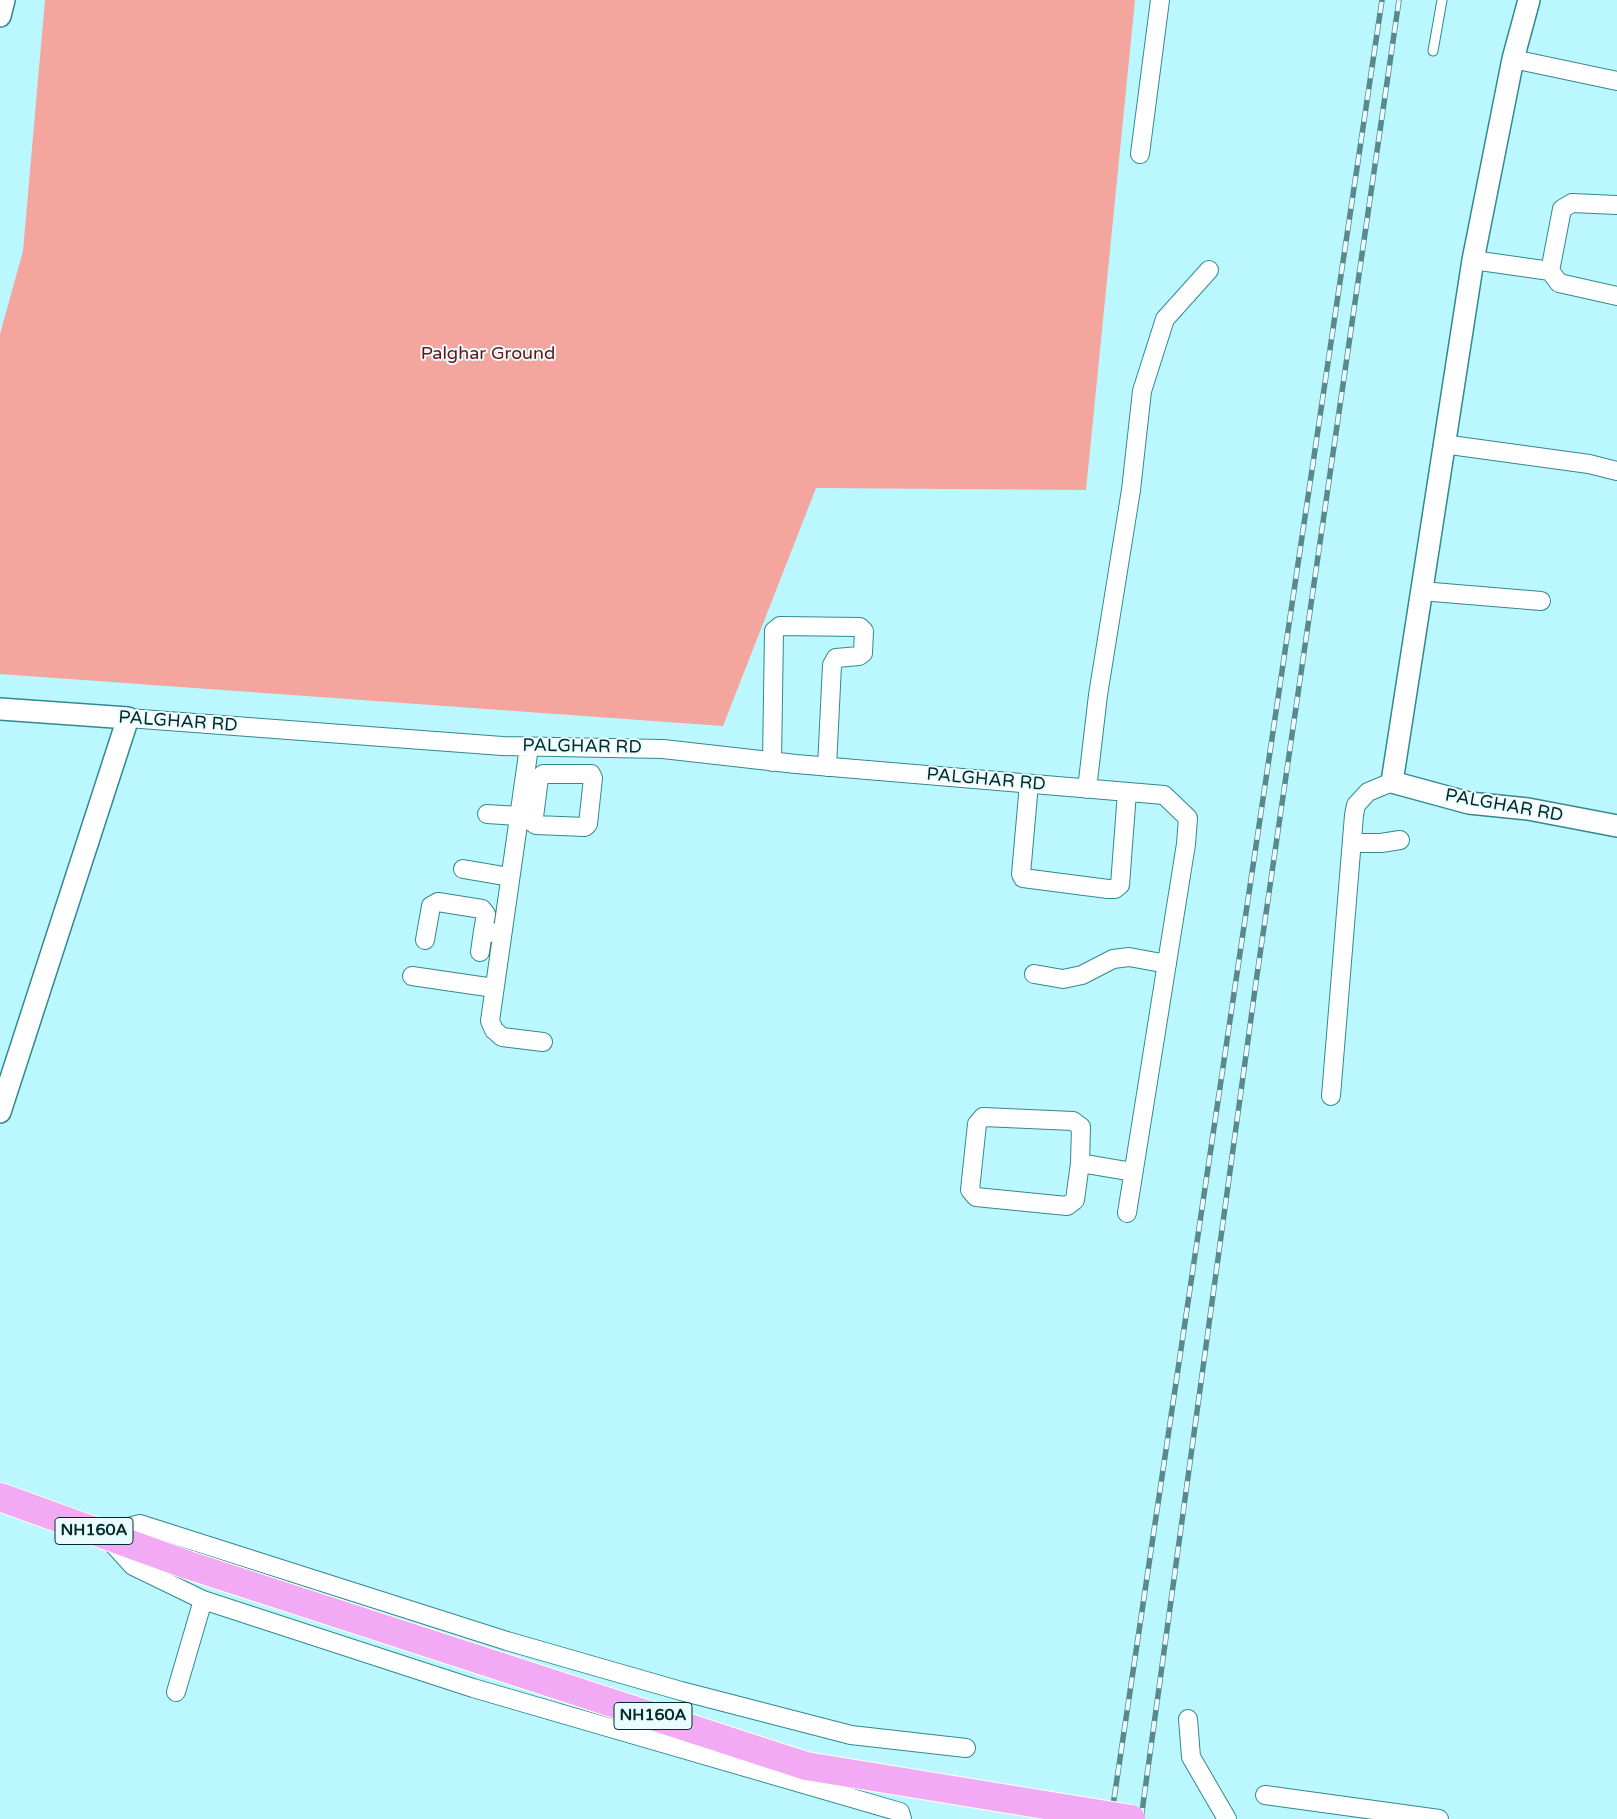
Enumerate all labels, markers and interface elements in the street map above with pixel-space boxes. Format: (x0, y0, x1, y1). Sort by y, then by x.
park label: Palghar Ground (421, 343, 555, 365)
street label: PALGHAR RD (118, 707, 238, 737)
street label: PALGHAR RD (522, 735, 642, 759)
street label: PALGHAR RD (925, 764, 1047, 796)
street label: PALGHAR RD (1443, 785, 1565, 827)
road number: NH160A (55, 1518, 133, 1544)
road number: NH160A (614, 1702, 692, 1730)

